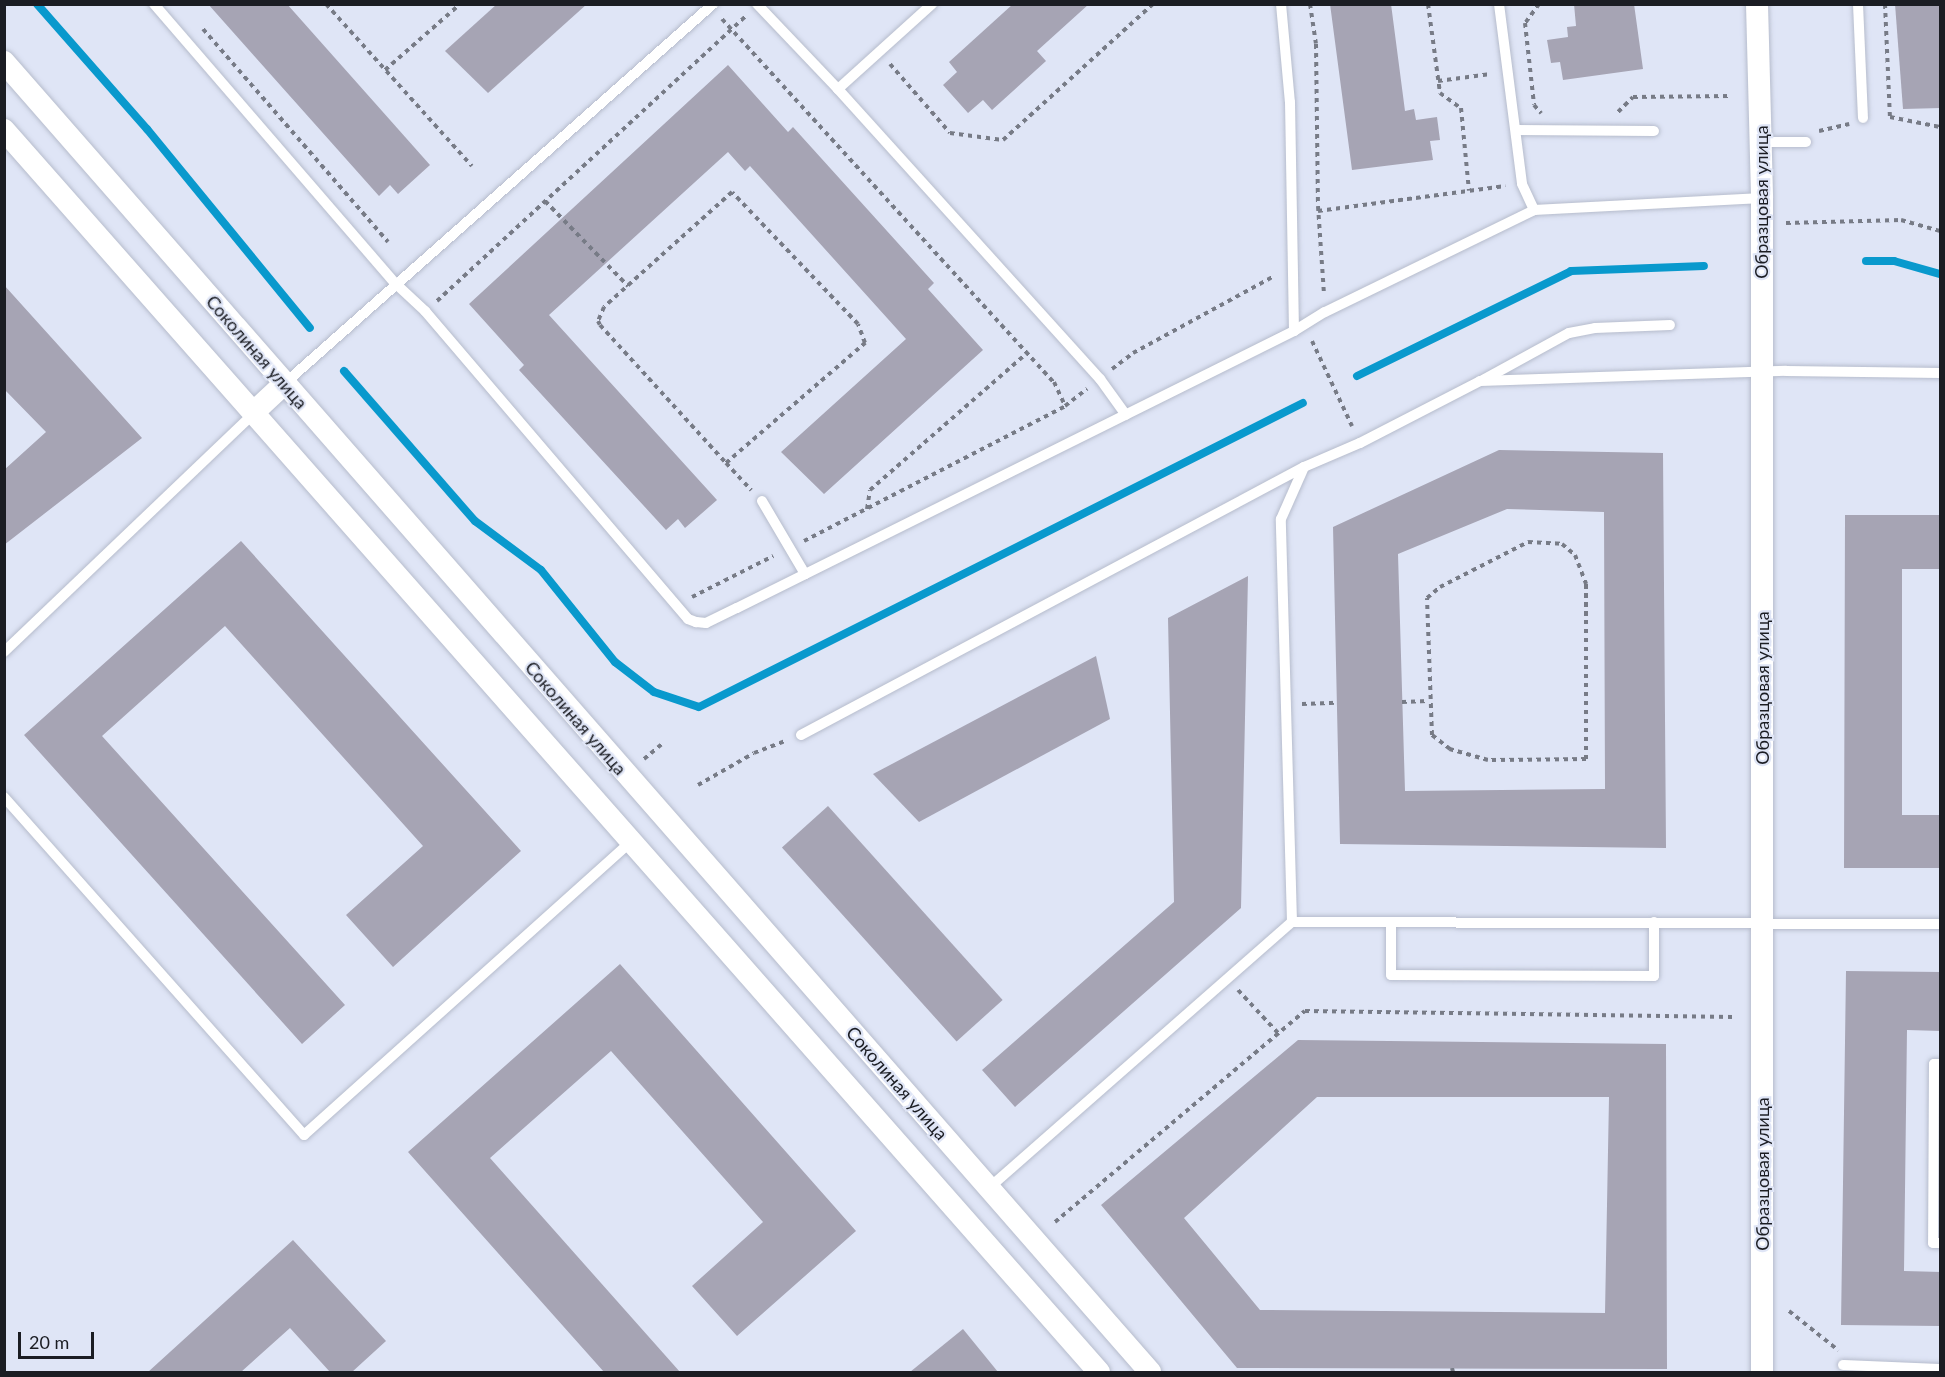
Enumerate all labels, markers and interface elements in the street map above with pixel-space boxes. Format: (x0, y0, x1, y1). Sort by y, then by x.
street label: Образцовая улица (1750, 125, 1772, 279)
street label: Соколиная улица (202, 291, 312, 413)
street label: Образцовая улица (1751, 611, 1773, 765)
street label: Соколиная улица (521, 657, 631, 779)
street label: Соколиная улица (842, 1022, 952, 1144)
street label: Образцовая улица (1751, 1097, 1773, 1251)
scale bar (21, 1320, 98, 1358)
text: 20 m (29, 1331, 69, 1353)

